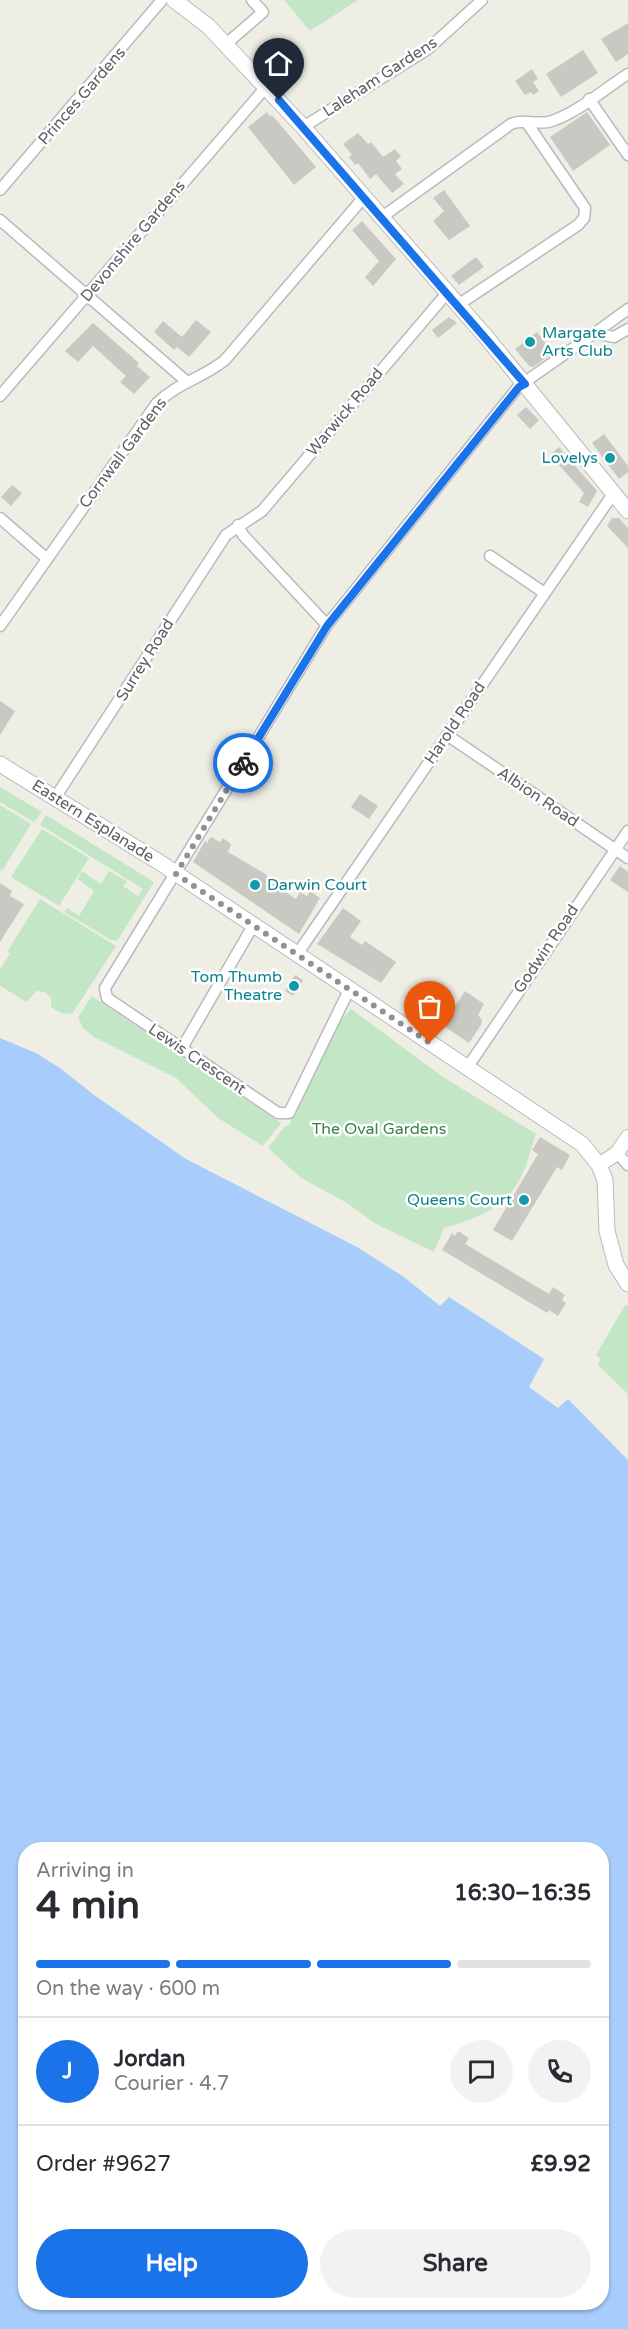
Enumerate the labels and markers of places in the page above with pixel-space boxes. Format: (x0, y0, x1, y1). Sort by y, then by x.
pin (253, 38, 304, 100)
place label: Margate Arts Club (542, 323, 613, 361)
marker: Margate Arts Club (523, 335, 537, 349)
place label: Lovelys (541, 448, 598, 468)
marker: Lovelys (603, 451, 617, 465)
place label: Darwin Court (267, 875, 367, 895)
marker: Darwin Court (248, 878, 262, 892)
place label: Tom Thumb Theatre (191, 967, 282, 1005)
marker: Tom Thumb Theatre (287, 979, 301, 993)
pin (404, 981, 455, 1043)
place label: Queens Court (407, 1190, 512, 1210)
marker: Queens Court (517, 1193, 531, 1207)

